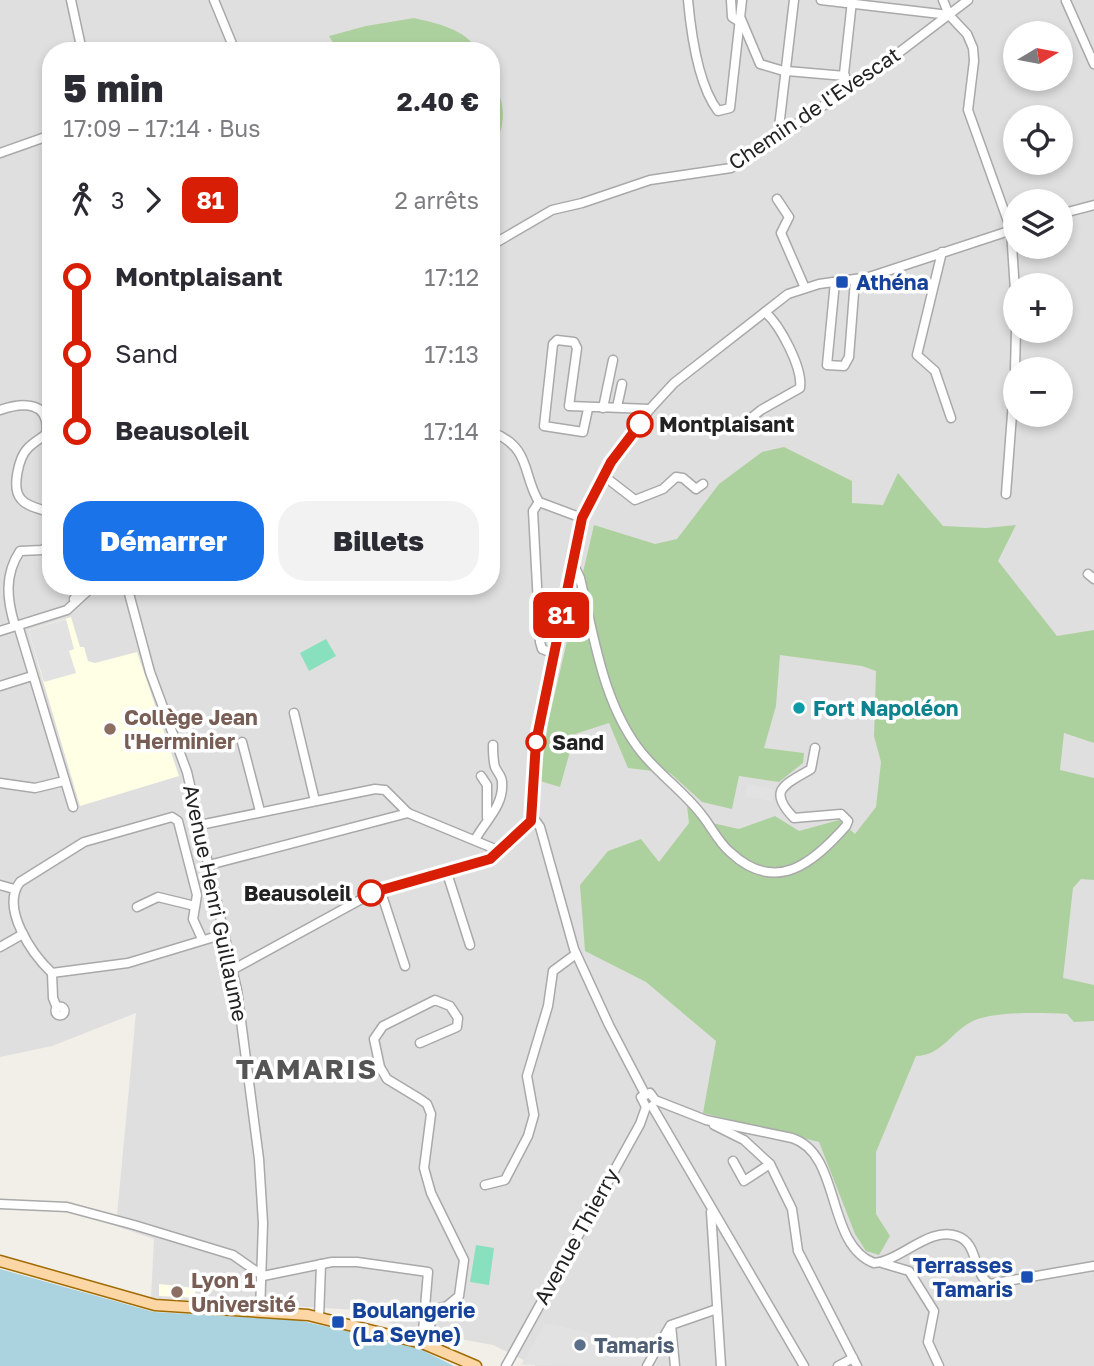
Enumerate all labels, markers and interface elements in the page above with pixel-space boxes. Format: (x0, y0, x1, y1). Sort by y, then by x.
north arrow (1003, 21, 1073, 91)
map controls (1003, 21, 1073, 427)
street label: Chemin de l'Evescat (723, 41, 905, 175)
text: 5 min (63, 65, 163, 110)
text: 2.40 € (397, 86, 479, 117)
button: locate (1003, 105, 1073, 175)
text: 17:09 – 17:14 · Bus (63, 114, 260, 142)
icon: walk (63, 181, 101, 219)
icon: forward (134, 181, 172, 219)
text: 81 (196, 185, 224, 214)
text: 3 (111, 186, 124, 214)
text: 2 arrêts (394, 186, 479, 214)
button: layers (1003, 189, 1073, 259)
text: Montplaisant (115, 261, 283, 292)
text: 17:12 (424, 263, 479, 291)
place label: Athéna (856, 269, 929, 295)
button: + (1003, 273, 1073, 343)
marker: Athéna (834, 274, 850, 290)
text: Sand (115, 338, 178, 369)
text: 17:13 (424, 340, 479, 368)
button: − (1003, 357, 1073, 427)
marker: Montplaisant (627, 411, 653, 437)
place label: Montplaisant (659, 411, 794, 437)
text: Beausoleil (115, 415, 249, 446)
text: 17:14 (424, 417, 479, 445)
button: Démarrer (63, 501, 264, 581)
button: Billets (278, 501, 479, 581)
line badge: 81 (530, 592, 592, 638)
text: 81 (547, 600, 575, 629)
place label: Fort Napoléon (813, 695, 958, 721)
marker: Fort Napoléon (791, 700, 807, 716)
place label: Collège Jean l'Herminier (124, 704, 258, 754)
marker: Collège Jean l'Herminier (102, 721, 118, 737)
place label: Sand (552, 729, 604, 755)
marker: Sand (526, 732, 546, 752)
street label: Avenue Henri Guillaume (178, 782, 254, 1024)
place label: Beausoleil (244, 880, 352, 906)
marker: Beausoleil (358, 880, 384, 906)
district label: TAMARIS (236, 1052, 378, 1085)
street label: Avenue Thierry (528, 1163, 624, 1309)
place label: Terrasses Tamaris (913, 1252, 1013, 1302)
place label: Lyon 1 Université (191, 1267, 296, 1317)
marker: Terrasses Tamaris (1019, 1269, 1035, 1285)
marker: Lyon 1 Université (169, 1284, 185, 1300)
place label: Boulangerie (La Seyne) (352, 1297, 475, 1347)
marker: Boulangerie (La Seyne) (330, 1314, 346, 1330)
place label: Tamaris (594, 1332, 675, 1358)
marker: Tamaris (572, 1337, 588, 1353)

